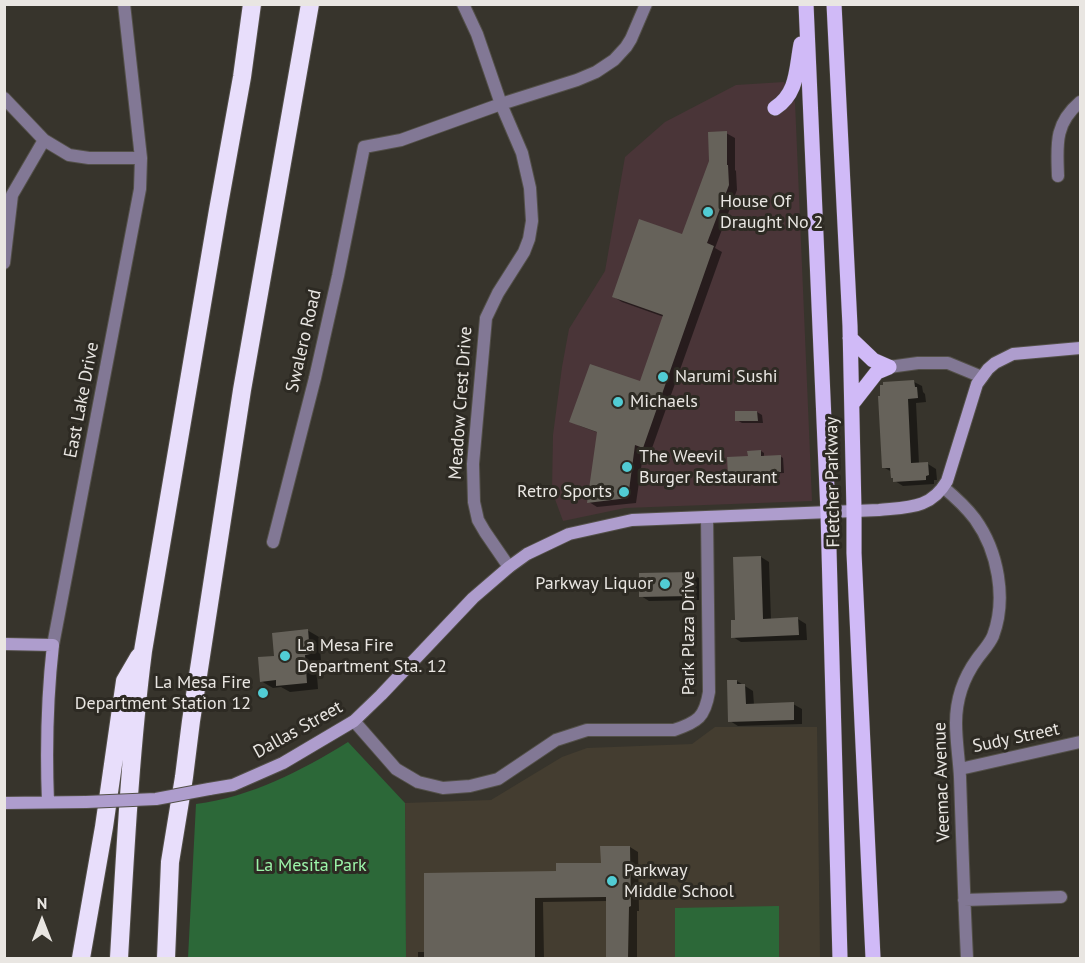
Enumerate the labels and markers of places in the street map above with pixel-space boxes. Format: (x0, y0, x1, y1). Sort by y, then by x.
place label: House Of Draught No 2 (720, 191, 823, 234)
marker: House Of Draught No 2 (701, 205, 715, 219)
place label: Narumi Sushi (675, 366, 778, 388)
marker: Narumi Sushi (656, 370, 670, 384)
place label: Michaels (630, 391, 698, 413)
marker: Michaels (611, 395, 625, 409)
place label: The Weevil Burger Restaurant (639, 446, 777, 488)
marker: The Weevil Burger Restaurant (620, 460, 634, 474)
place label: Retro Sports (517, 481, 612, 503)
marker: Retro Sports (617, 485, 631, 499)
place label: Parkway Liquor (535, 573, 653, 595)
marker: Parkway Liquor (658, 577, 672, 591)
place label: La Mesa Fire Department Sta. 12 (297, 635, 447, 678)
marker: La Mesa Fire Department Sta. 12 (278, 649, 292, 663)
place label: La Mesa Fire Department Station 12 (75, 672, 251, 714)
marker: La Mesa Fire Department Station 12 (256, 686, 270, 700)
place label: Parkway Middle School (624, 860, 734, 902)
marker: Parkway Middle School (605, 874, 619, 888)

